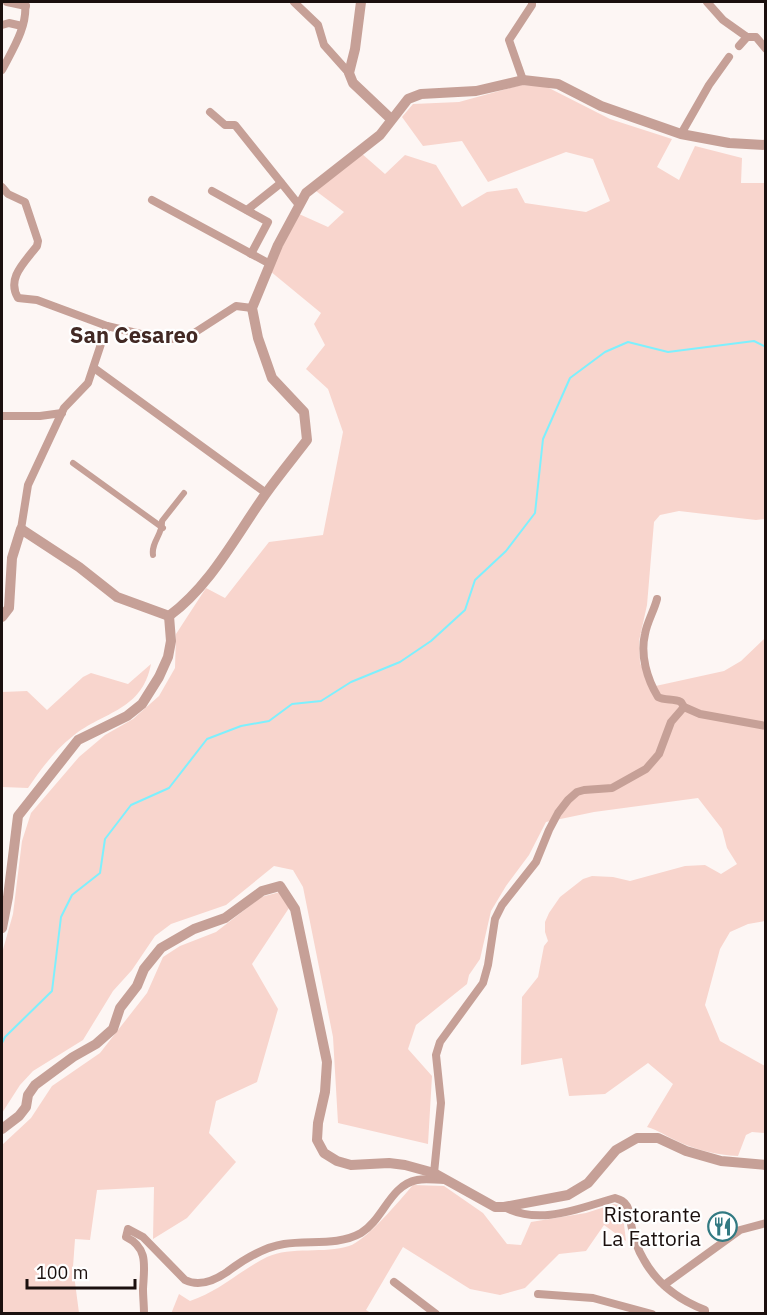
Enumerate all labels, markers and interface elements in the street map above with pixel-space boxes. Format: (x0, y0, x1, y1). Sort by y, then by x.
district label: San Cesareo (70, 320, 198, 349)
place label: Ristorante La Fattoria (602, 1200, 701, 1252)
restaurant icon: Ristorante La Fattoria (706, 1210, 738, 1242)
scale bar (27, 1252, 135, 1290)
text: 100 m (36, 1261, 88, 1284)

